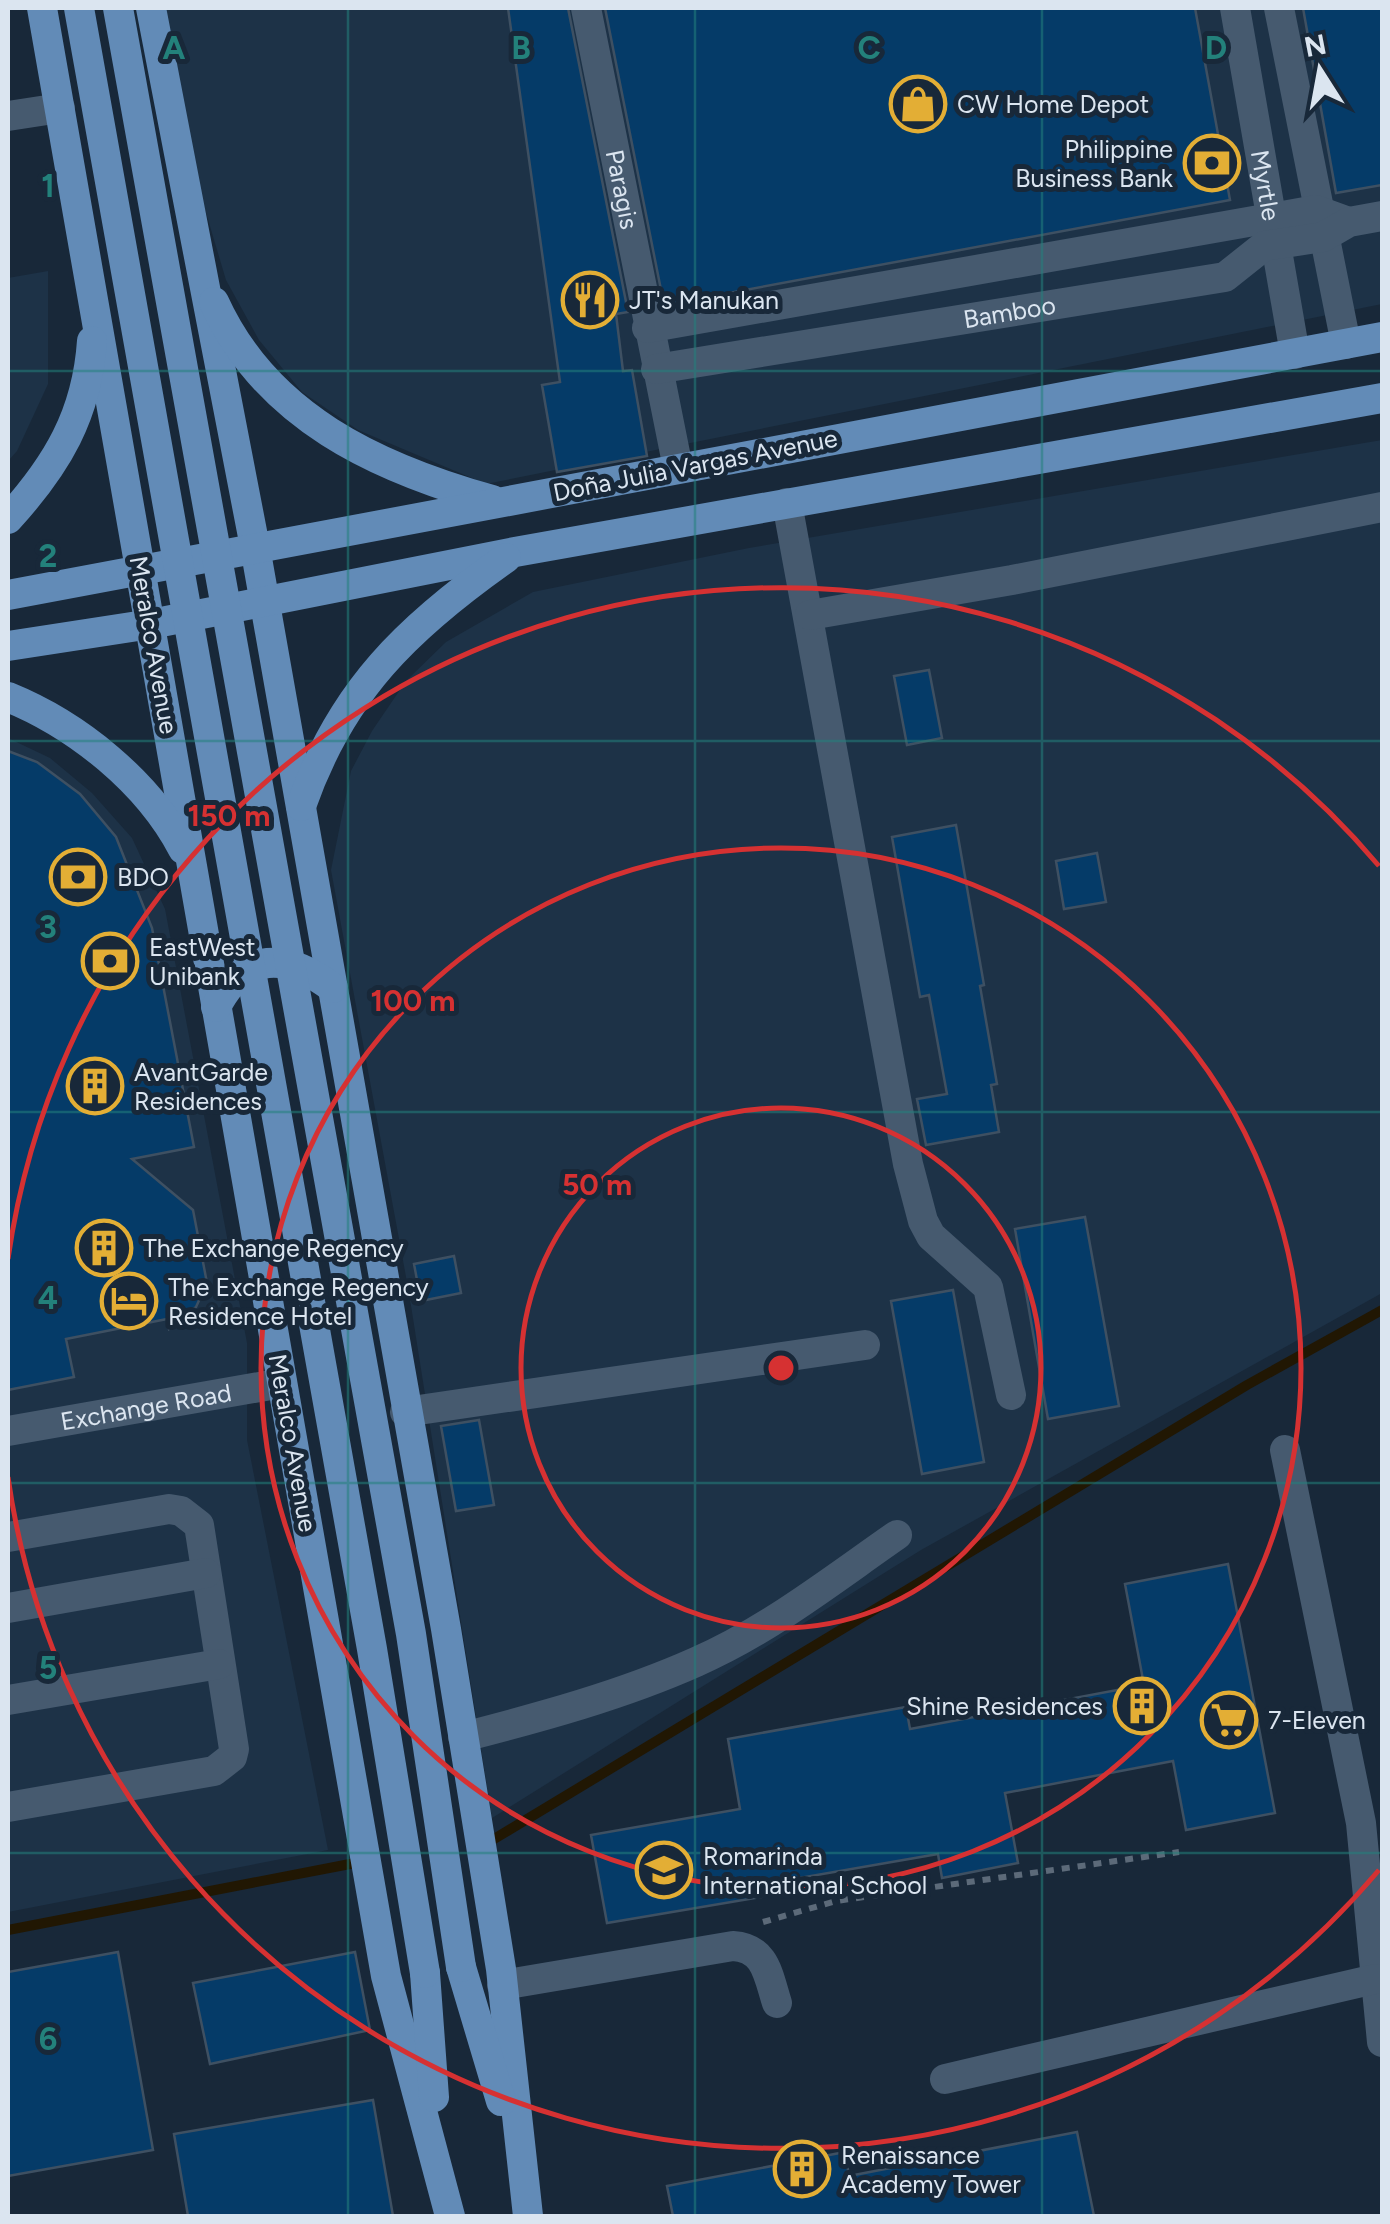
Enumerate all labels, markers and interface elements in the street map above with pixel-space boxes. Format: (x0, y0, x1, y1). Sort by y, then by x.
north arrow (1270, 20, 1370, 120)
text: N (1301, 27, 1329, 64)
text: A (163, 29, 186, 67)
text: B (511, 29, 531, 67)
text: C (857, 29, 881, 67)
text: D (1205, 29, 1227, 67)
shop icon: CW Home Depot (888, 74, 948, 134)
place label: CW Home Depot (957, 89, 1149, 119)
bank icon: Philippine Business Bank (1182, 133, 1242, 193)
place label: Philippine Business Bank (1015, 134, 1174, 193)
street label: Paragis (600, 147, 645, 232)
street label: Myrtle (1245, 148, 1287, 223)
text: 1 (41, 167, 55, 205)
restaurant icon: JT's Manukan (560, 270, 620, 330)
place label: JT's Manukan (629, 285, 779, 315)
street label: Bamboo (961, 290, 1058, 334)
street label: Doña Julia Vargas Avenue (550, 423, 840, 507)
text: 2 (39, 537, 57, 575)
street label: Meralco Avenue (124, 554, 184, 736)
text: 150 m (188, 797, 270, 834)
bank icon: BDO (48, 847, 108, 907)
place label: BDO (117, 862, 169, 892)
text: 3 (39, 908, 57, 946)
bank icon: EastWest Unibank (80, 931, 140, 991)
place label: EastWest Unibank (149, 932, 255, 991)
text: 100 m (371, 982, 455, 1019)
building icon: AvantGarde Residences (65, 1056, 125, 1116)
place label: AvantGarde Residences (134, 1057, 268, 1116)
text: 50 m (562, 1166, 632, 1203)
building icon: The Exchange Regency (74, 1218, 134, 1278)
place label: The Exchange Regency (143, 1233, 404, 1263)
hotel icon: The Exchange Regency Residence Hotel (99, 1271, 159, 1331)
place label: The Exchange Regency Residence Hotel (168, 1272, 429, 1331)
text: 4 (38, 1279, 58, 1317)
centre of rings (763, 1350, 799, 1386)
street label: Meralco Avenue (263, 1352, 323, 1534)
street label: Exchange Road (58, 1377, 234, 1437)
text: 5 (39, 1649, 57, 1687)
building icon: Shine Residences (1112, 1676, 1172, 1736)
supermarket icon: 7-Eleven (1199, 1690, 1259, 1750)
place label: Shine Residences (906, 1691, 1103, 1721)
place label: 7-Eleven (1268, 1705, 1366, 1735)
school or university icon: Romarinda International School (634, 1840, 694, 1900)
place label: Romarinda International School (703, 1841, 927, 1900)
text: 6 (39, 2020, 57, 2058)
building icon: Renaissance Academy Tower (772, 2139, 832, 2199)
place label: Renaissance Academy Tower (841, 2140, 1021, 2199)

